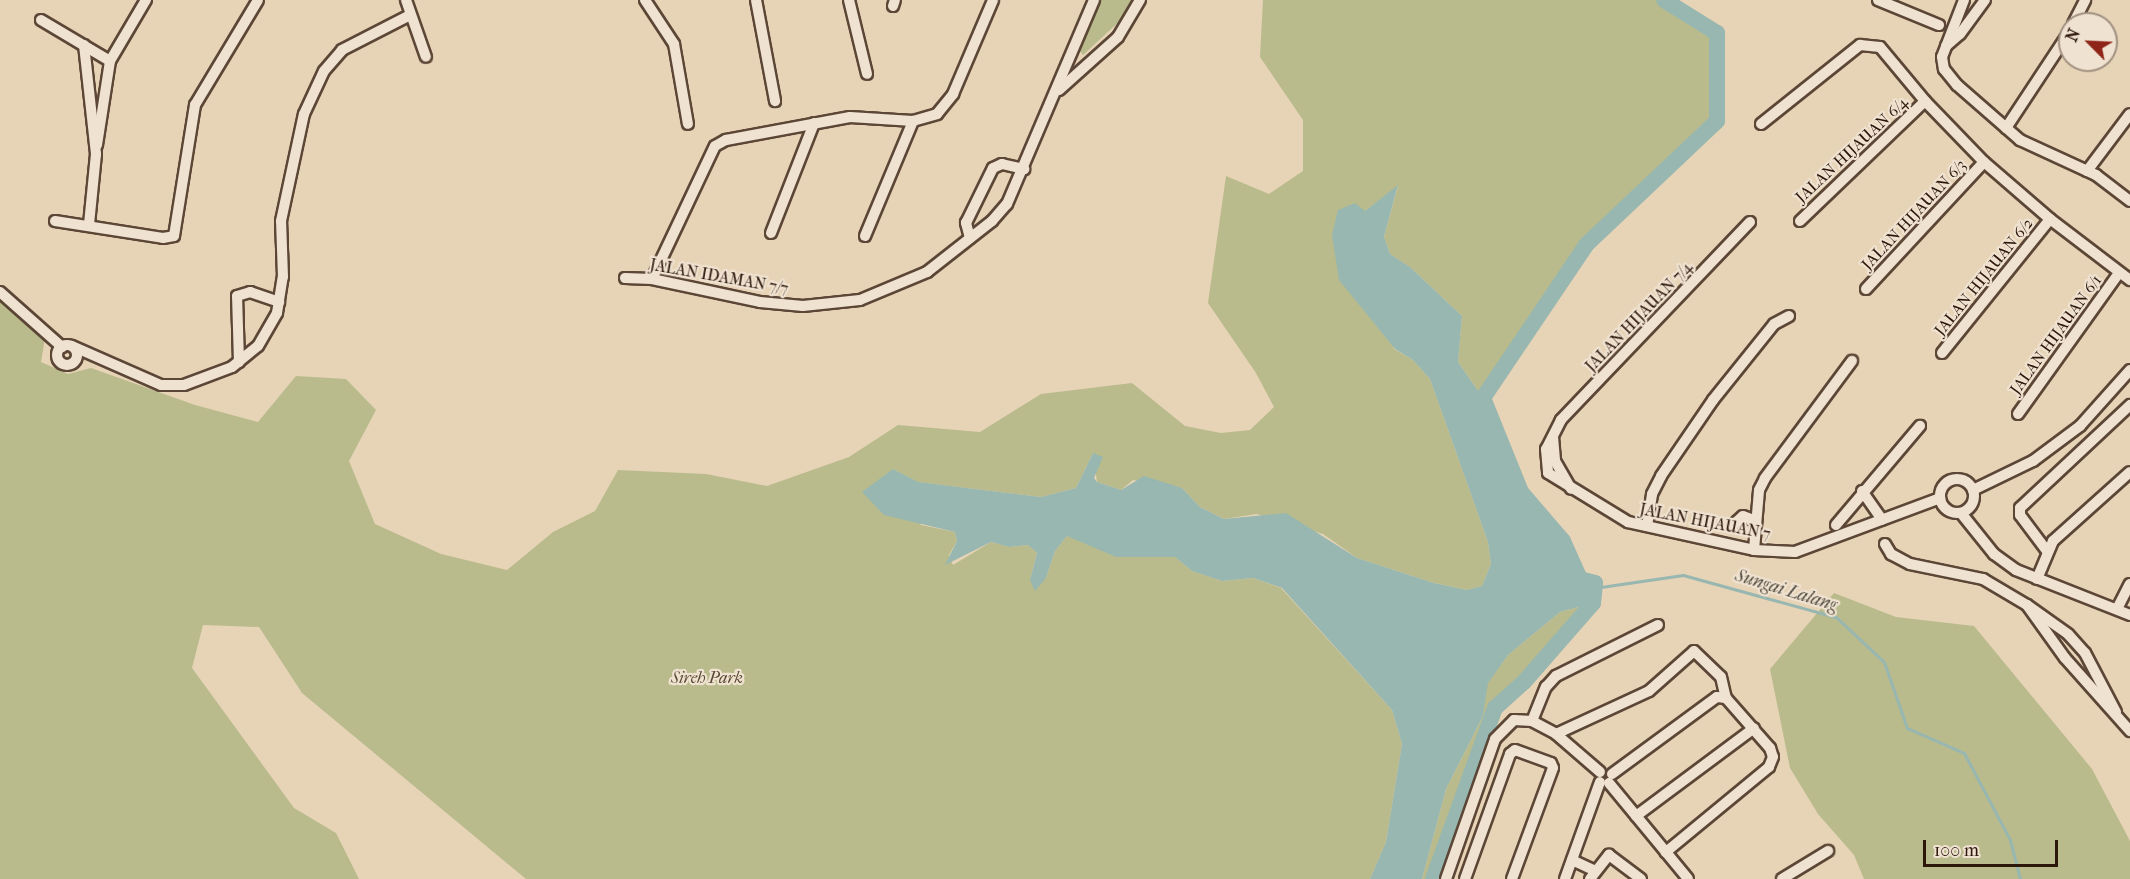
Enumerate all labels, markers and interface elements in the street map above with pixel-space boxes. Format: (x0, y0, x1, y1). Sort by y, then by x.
north arrow (2058, 12, 2118, 72)
text: N (2062, 26, 2084, 45)
street label: JALAN HIJAUAN 6/4 (1792, 93, 1912, 207)
street label: JALAN HIJAUAN 6/3 (1858, 156, 1970, 274)
street label: JALAN HIJAUAN 6/2 (1931, 214, 2037, 340)
street label: JALAN IDAMAN 7/7 (648, 255, 790, 299)
street label: JALAN HIJAUAN 7/4 (1582, 258, 1696, 376)
street label: JALAN HIJAUAN 6/1 (2006, 271, 2106, 399)
street label: JALAN HIJAUAN 7 (1638, 500, 1772, 544)
water label: Sungai Lalang (1732, 565, 1840, 617)
park label: Sireh Park (671, 668, 743, 688)
scale bar (1926, 828, 2061, 866)
text: 100 m (1934, 840, 1979, 861)

